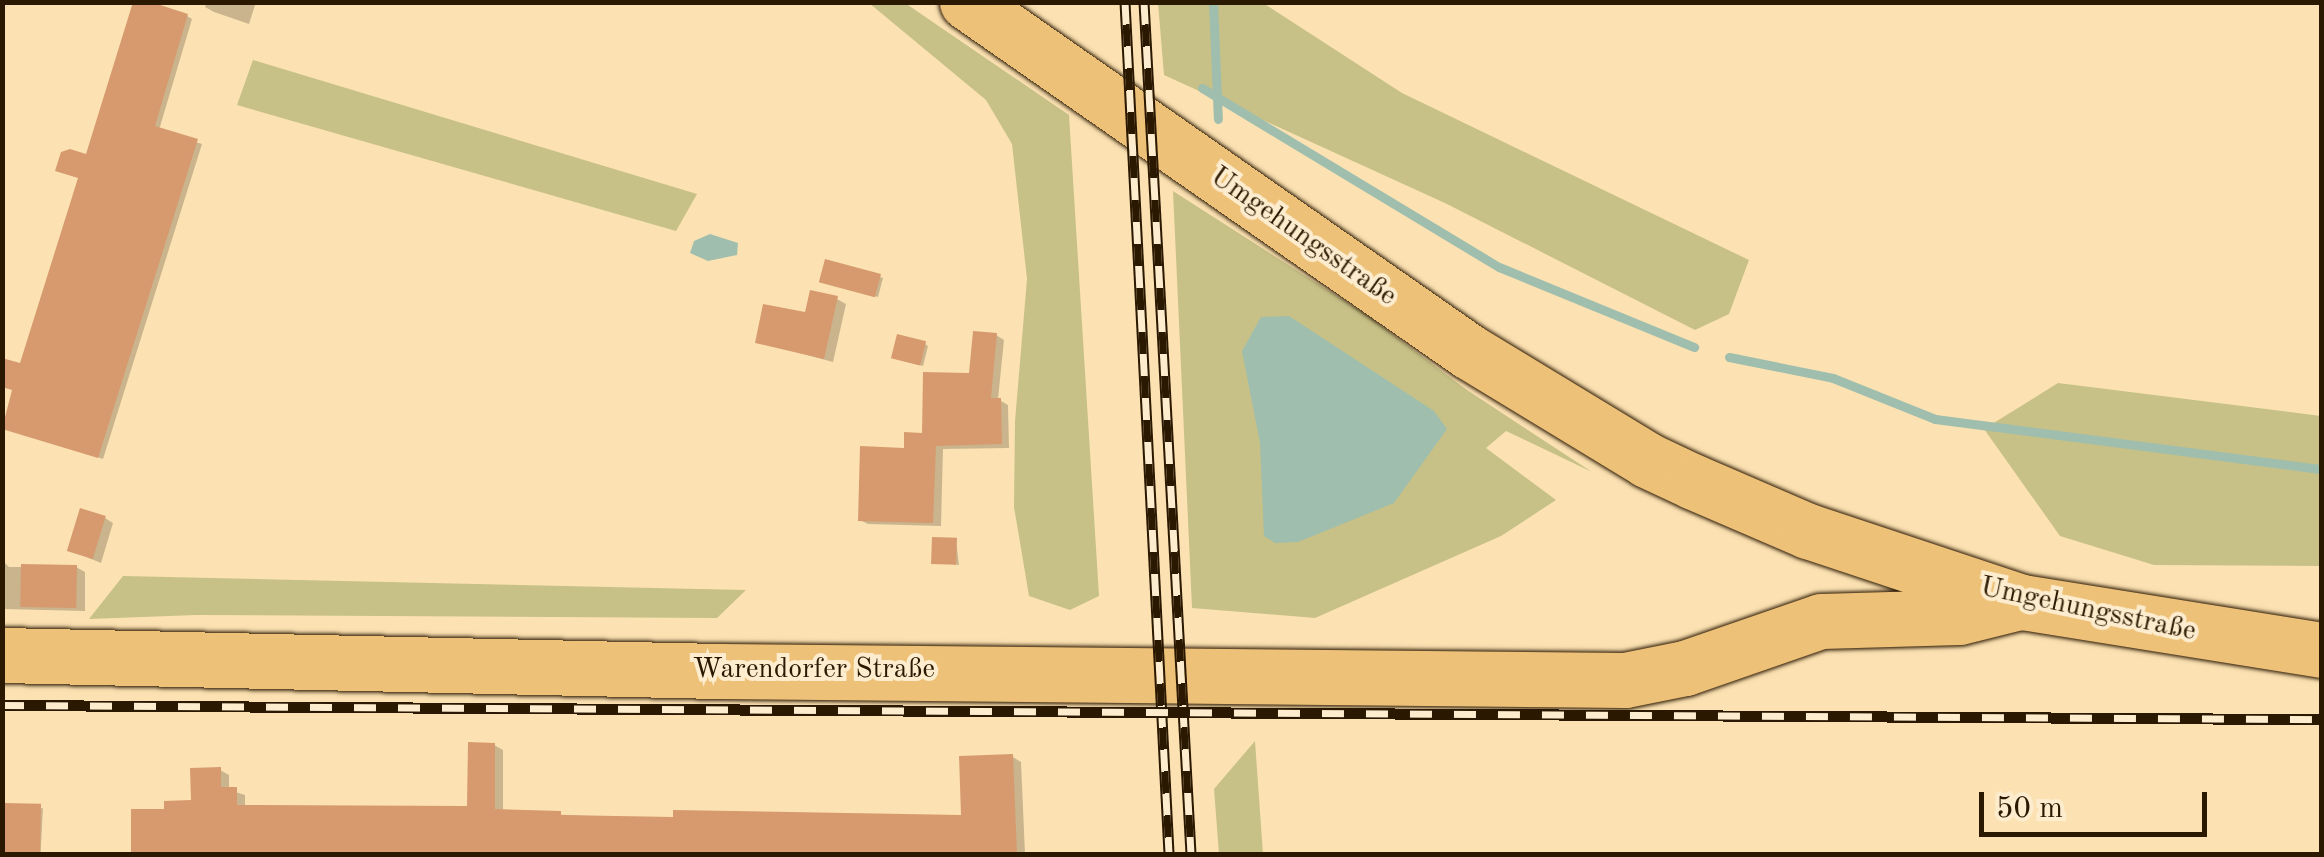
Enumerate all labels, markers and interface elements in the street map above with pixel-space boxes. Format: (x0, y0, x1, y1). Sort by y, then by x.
street label: Umgehungsstraße (1203, 160, 1403, 314)
street label: Umgehungsstraße (1977, 571, 2199, 649)
street label: Warendorfer Straße (693, 653, 935, 687)
scale bar (1984, 772, 2212, 834)
text: 50 m (1996, 794, 2063, 824)

